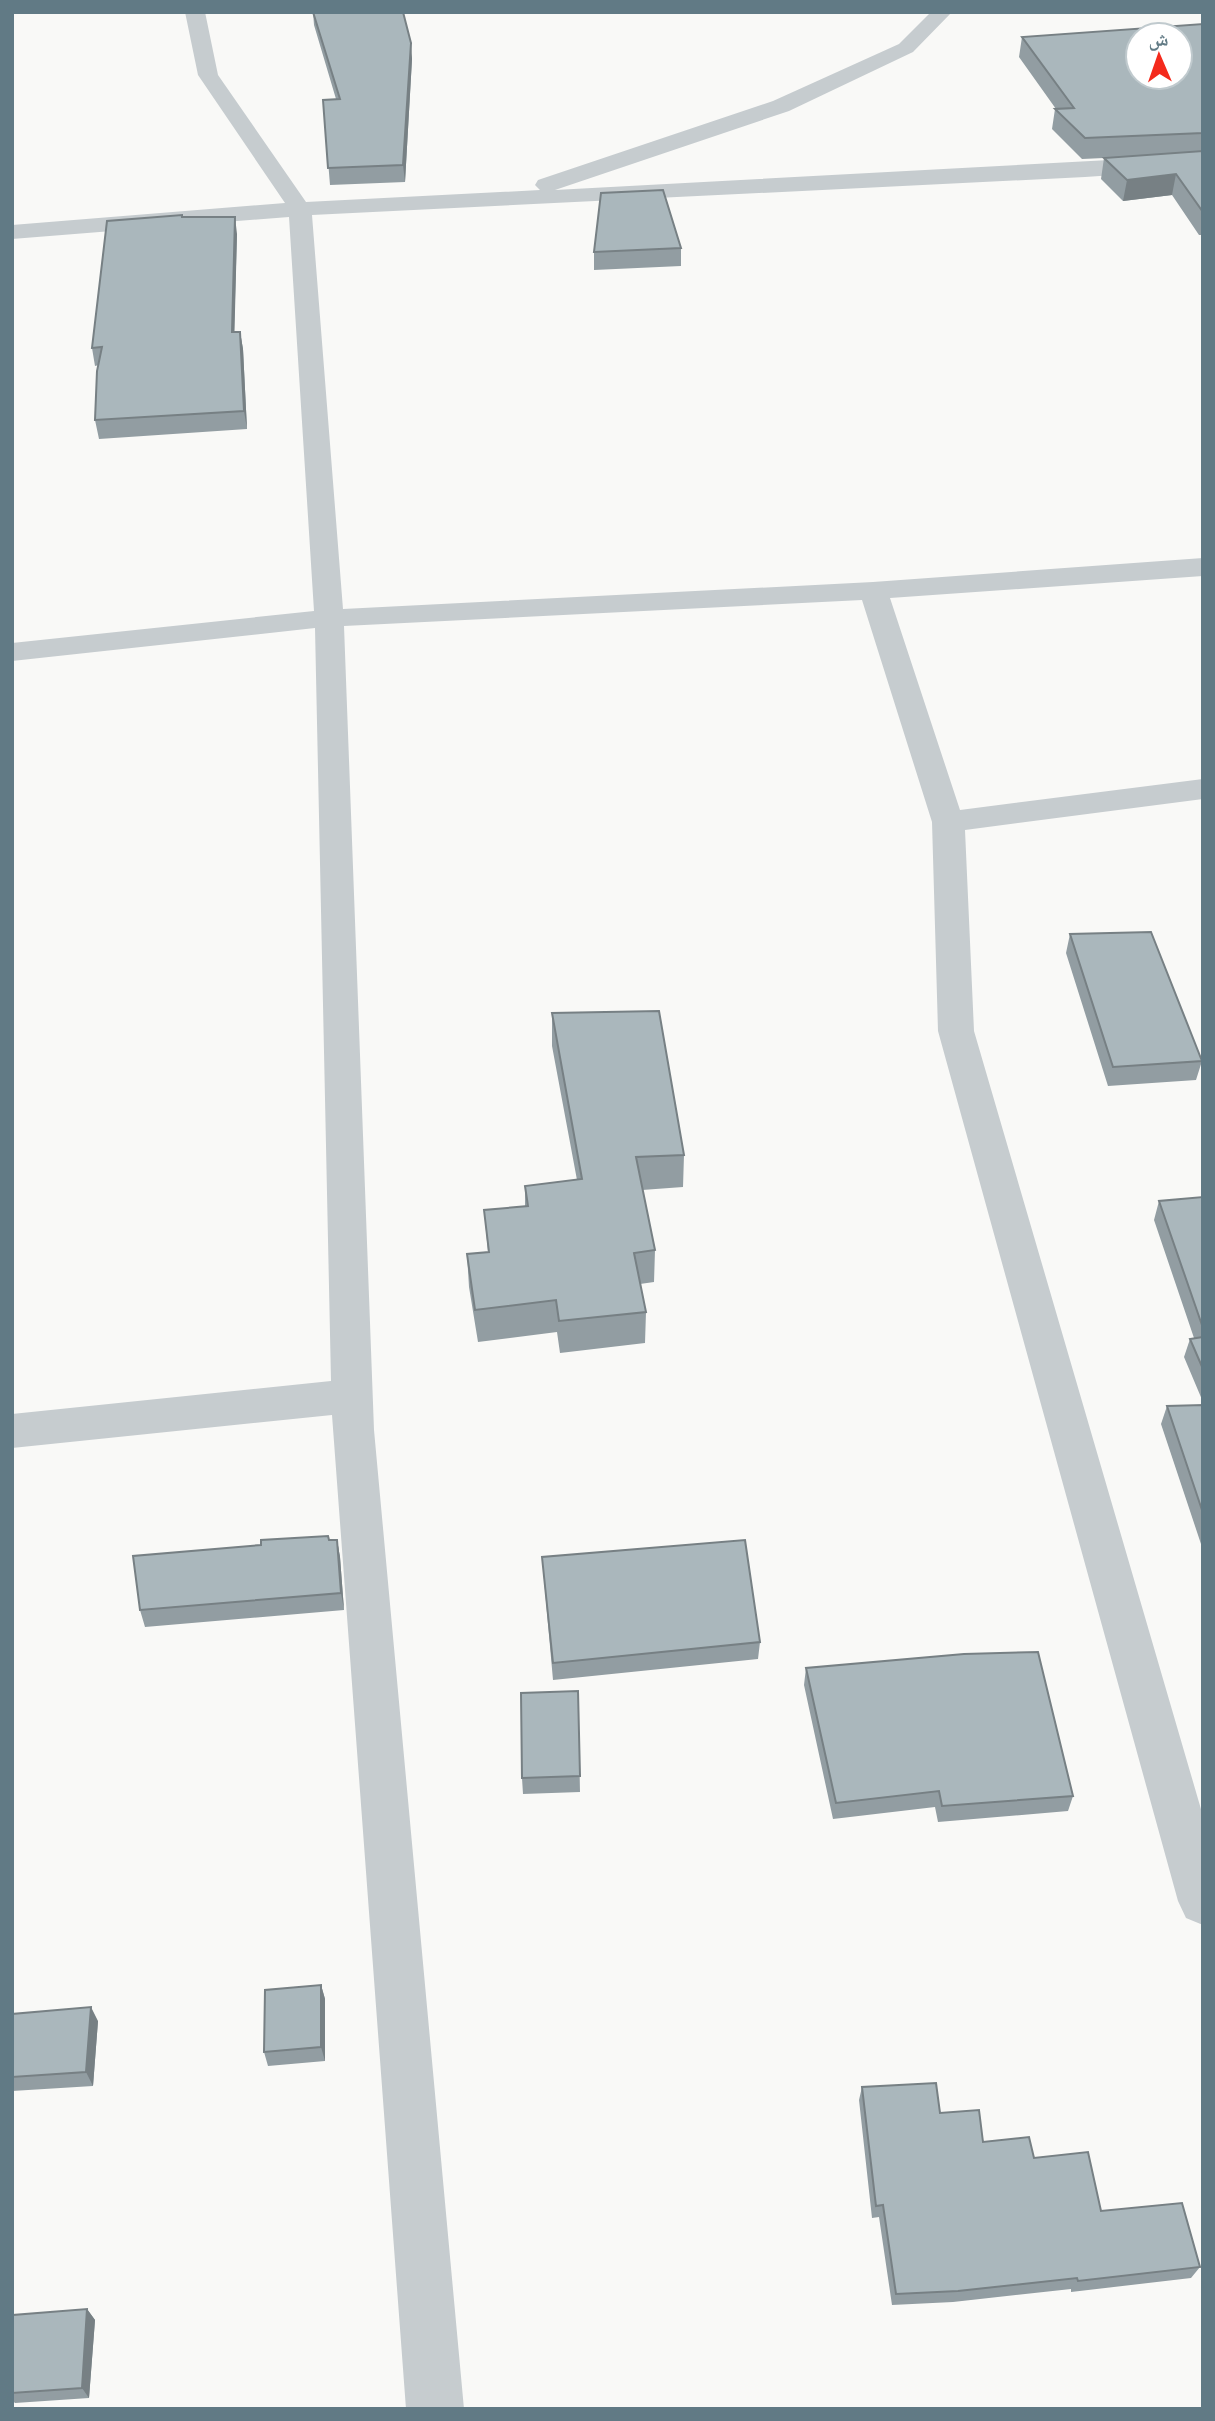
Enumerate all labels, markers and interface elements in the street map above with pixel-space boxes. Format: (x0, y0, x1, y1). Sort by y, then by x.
north arrow (1124, 21, 1194, 91)
text: ش (1148, 28, 1169, 51)

